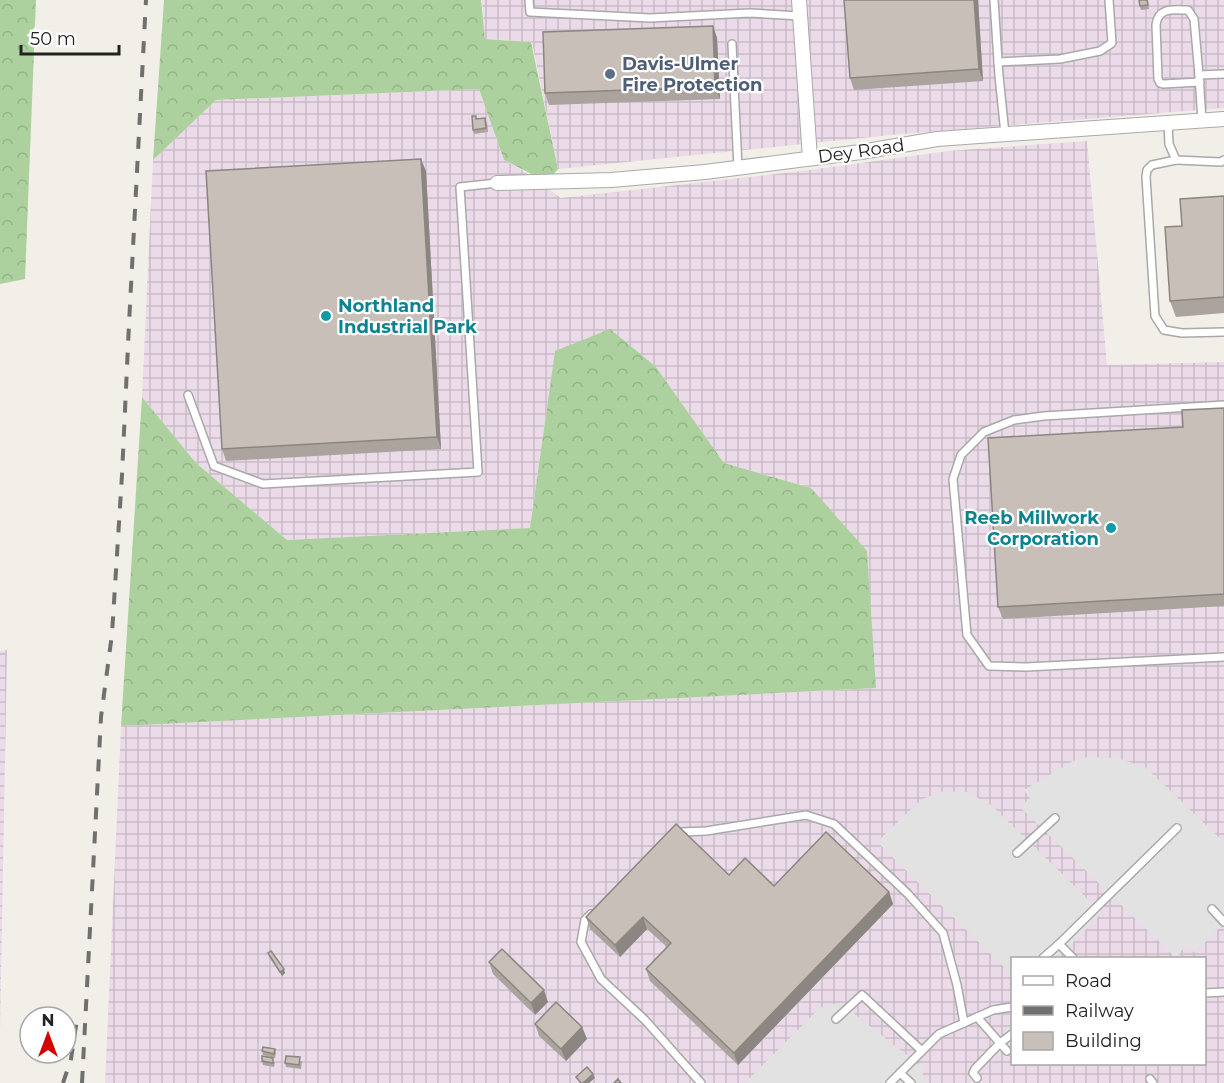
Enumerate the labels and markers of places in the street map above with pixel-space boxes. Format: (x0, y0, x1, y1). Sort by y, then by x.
place label: Davis-Ulmer Fire Protection (622, 53, 763, 96)
marker: Davis-Ulmer Fire Protection (603, 67, 617, 81)
place label: Northland Industrial Park (338, 295, 477, 338)
marker: Northland Industrial Park (319, 309, 333, 323)
place label: Reeb Millwork Corporation (964, 507, 1099, 550)
marker: Reeb Millwork Corporation (1104, 521, 1118, 535)

